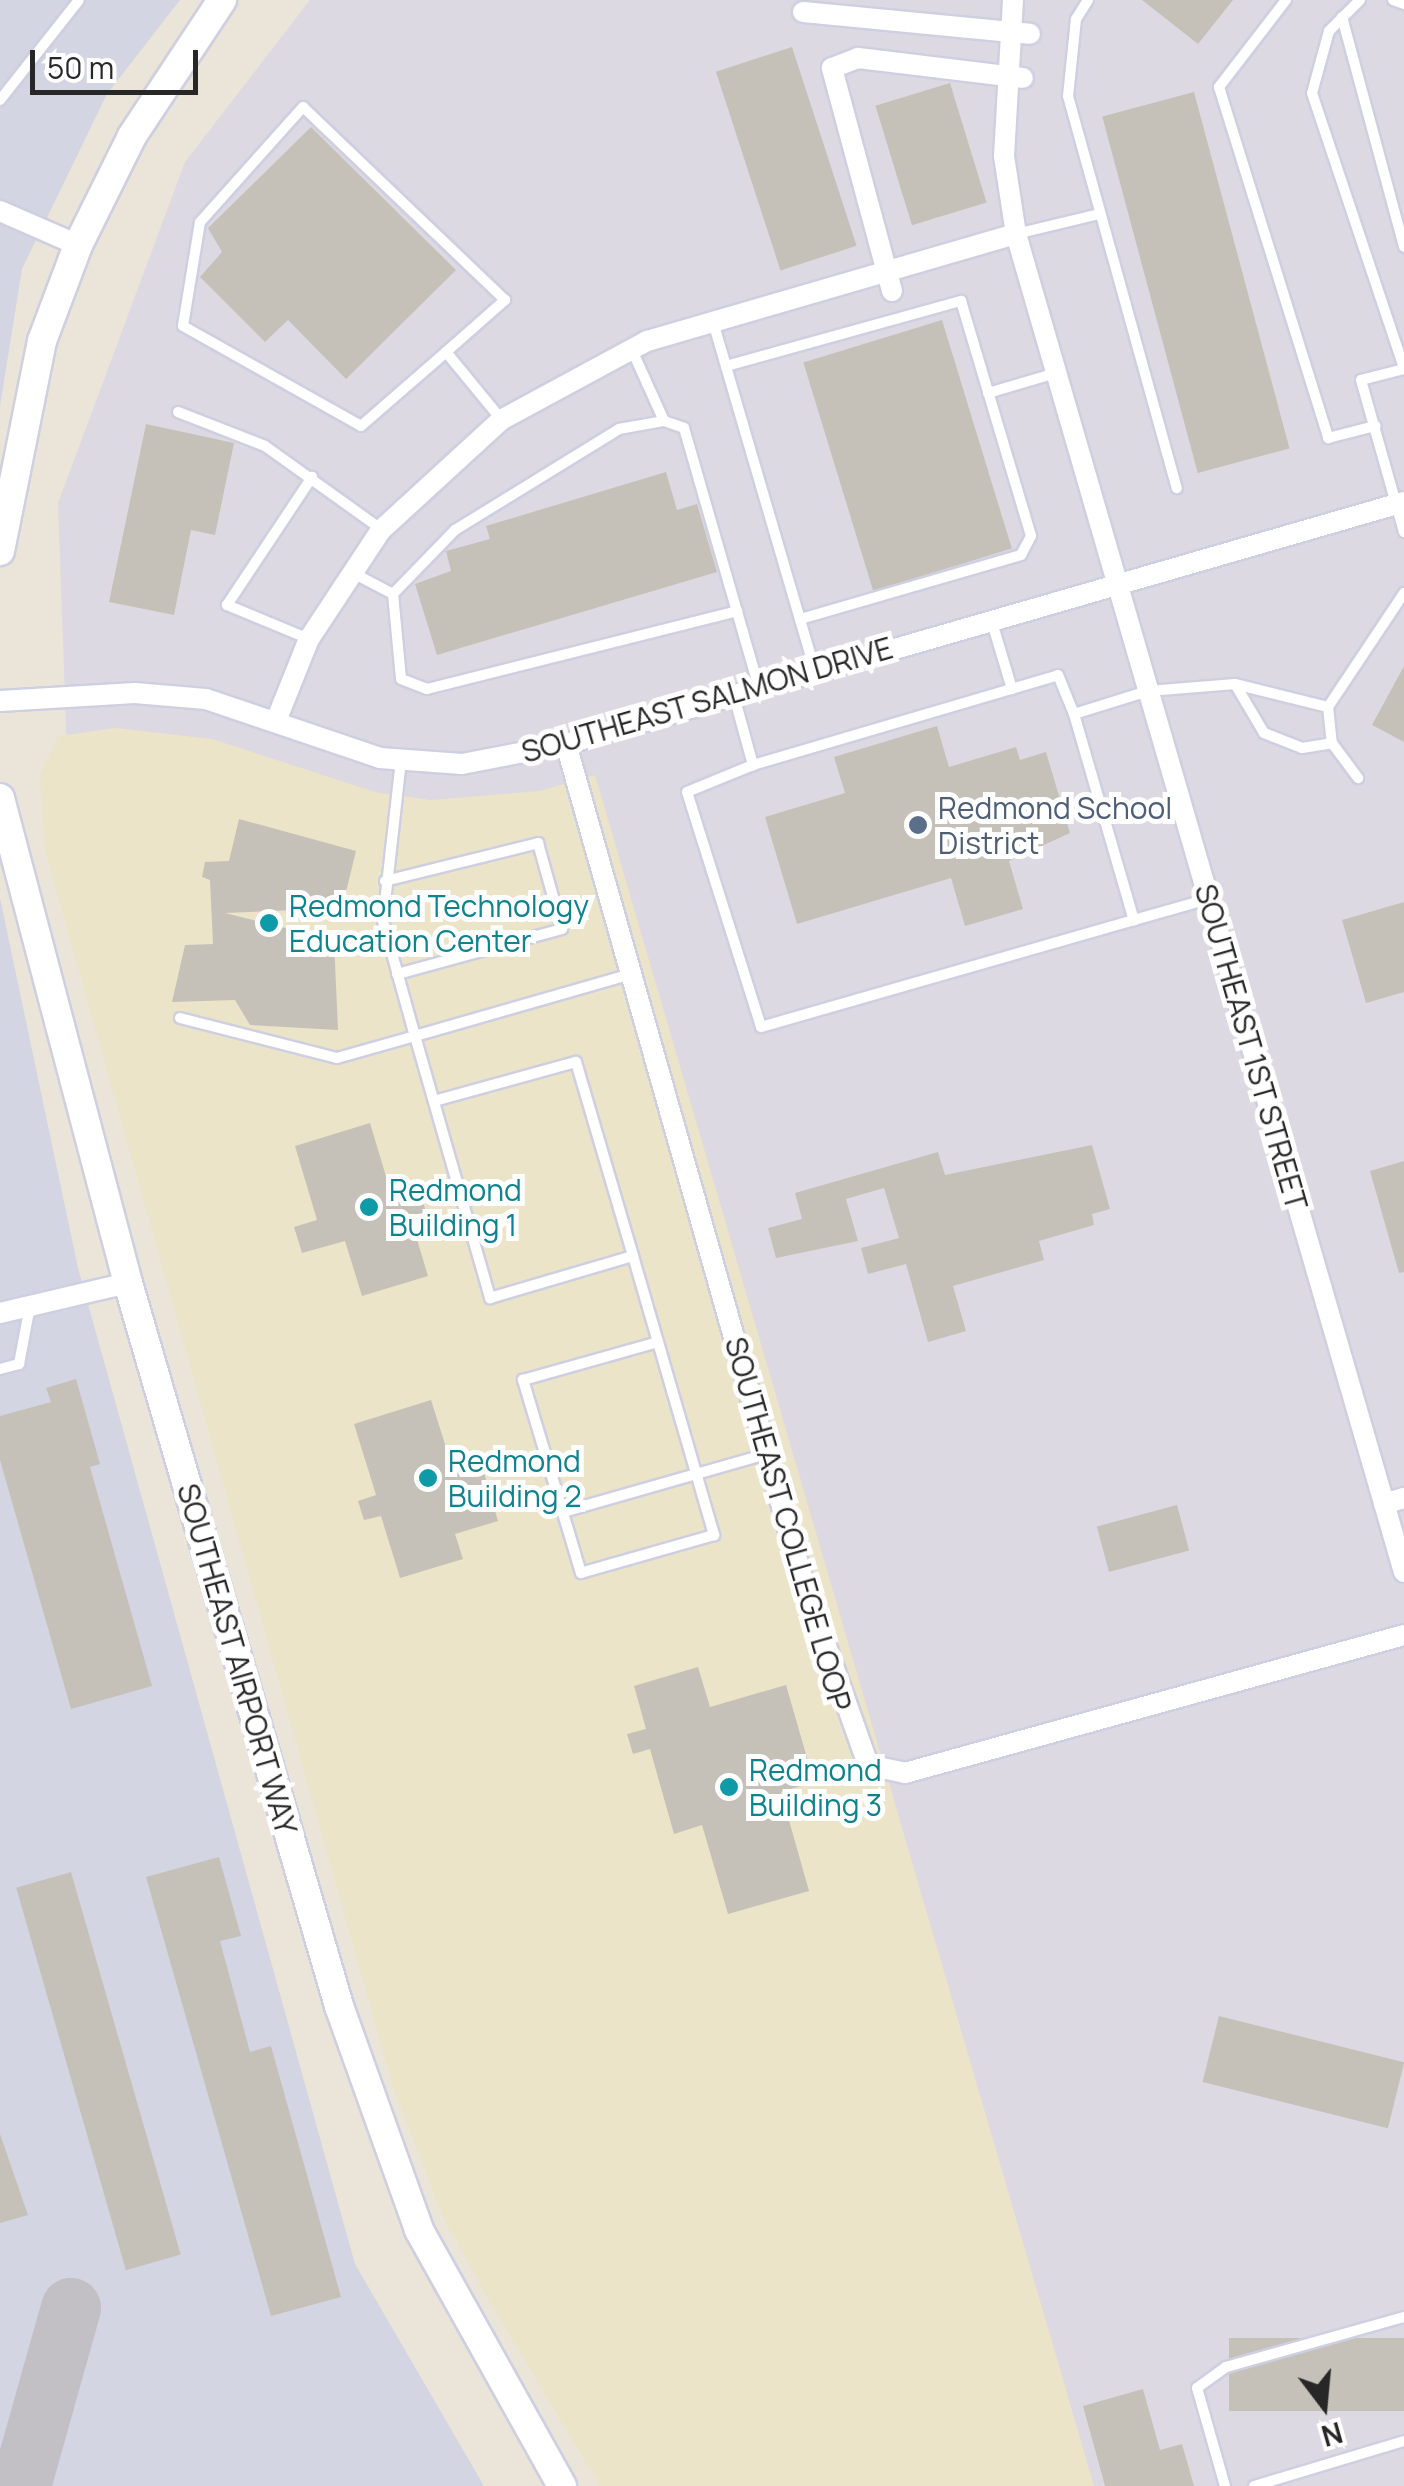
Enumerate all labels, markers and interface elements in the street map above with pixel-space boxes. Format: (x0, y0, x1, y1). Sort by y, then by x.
scale bar (35, 30, 202, 92)
text: 50 m (47, 47, 114, 88)
street label: SOUTHEAST SALMON DRIVE (517, 630, 897, 770)
place label: Redmond School District (938, 790, 1172, 860)
marker: Redmond School District (907, 814, 929, 836)
street label: SOUTHEAST 1ST STREET (1187, 879, 1315, 1215)
place label: Redmond Technology Education Center (289, 888, 589, 958)
marker: Redmond Technology Education Center (258, 912, 280, 934)
place label: Redmond Building 1 (389, 1172, 522, 1242)
marker: Redmond Building 1 (358, 1196, 380, 1218)
street label: SOUTHEAST COLLEGE LOOP (717, 1333, 859, 1715)
place label: Redmond Building 2 (448, 1443, 582, 1514)
marker: Redmond Building 2 (417, 1467, 439, 1489)
street label: SOUTHEAST AIRPORT WAY (169, 1479, 305, 1839)
place label: Redmond Building 3 (749, 1752, 882, 1822)
marker: Redmond Building 3 (718, 1776, 740, 1798)
north arrow (1274, 2356, 1374, 2456)
text: N (1317, 2414, 1347, 2456)

